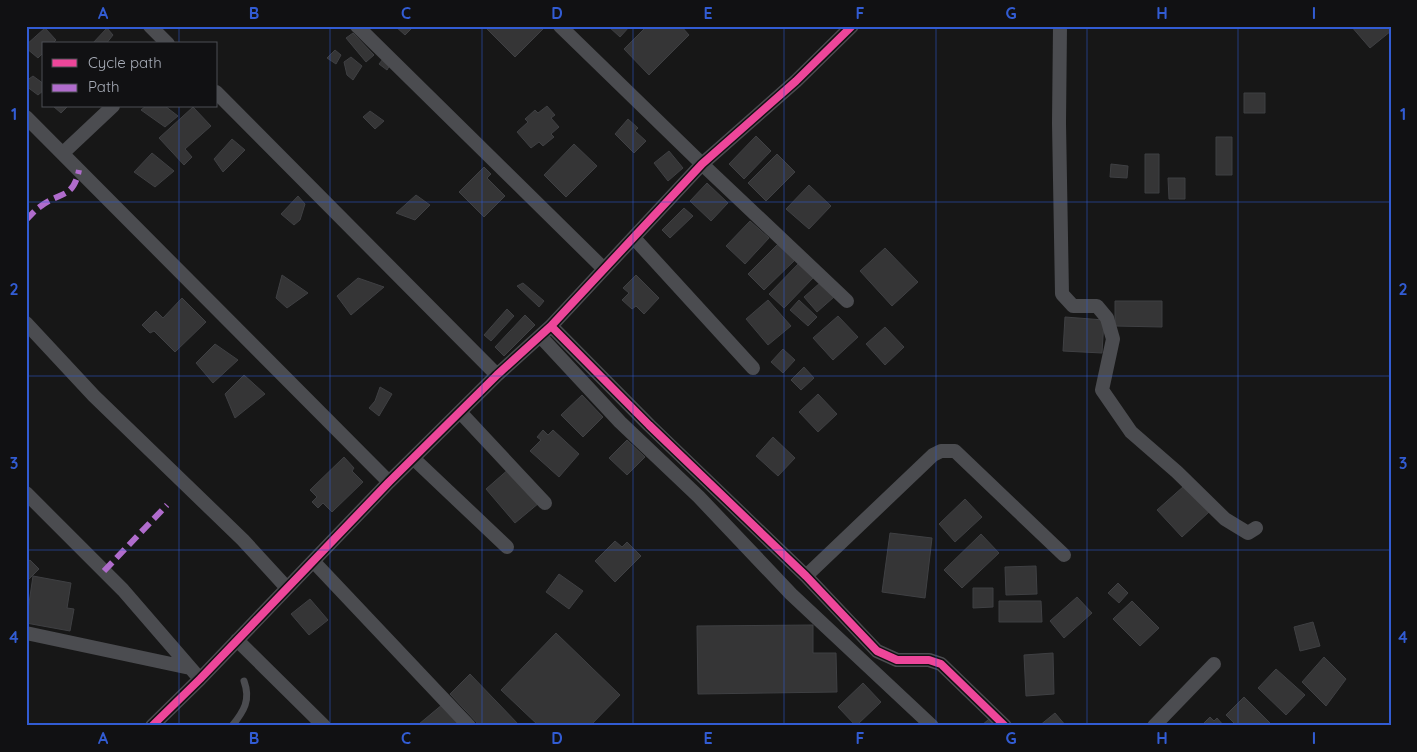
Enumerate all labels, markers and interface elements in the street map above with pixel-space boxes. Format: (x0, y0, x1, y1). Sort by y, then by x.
text: A (98, 3, 109, 23)
text: B (249, 3, 259, 23)
text: C (401, 3, 411, 23)
text: D (551, 3, 563, 23)
text: E (703, 3, 713, 23)
text: F (856, 3, 865, 23)
text: G (1005, 3, 1017, 23)
text: H (1156, 3, 1168, 23)
text: I (1312, 3, 1316, 23)
legend (42, 42, 218, 108)
text: Cycle path (88, 53, 162, 72)
text: Path (88, 77, 120, 96)
text: 1 (11, 104, 17, 124)
text: 1 (1400, 104, 1406, 124)
text: 2 (9, 279, 19, 299)
text: 2 (1398, 279, 1408, 299)
text: 3 (10, 453, 18, 473)
text: 3 (1399, 453, 1407, 473)
text: 4 (9, 627, 19, 647)
text: 4 (1398, 627, 1408, 647)
text: A (98, 728, 109, 748)
text: B (249, 728, 259, 748)
text: C (401, 728, 411, 748)
text: D (551, 728, 563, 748)
text: E (703, 728, 713, 748)
text: F (856, 728, 865, 748)
text: G (1005, 728, 1017, 748)
text: H (1156, 728, 1168, 748)
text: I (1312, 728, 1316, 748)

